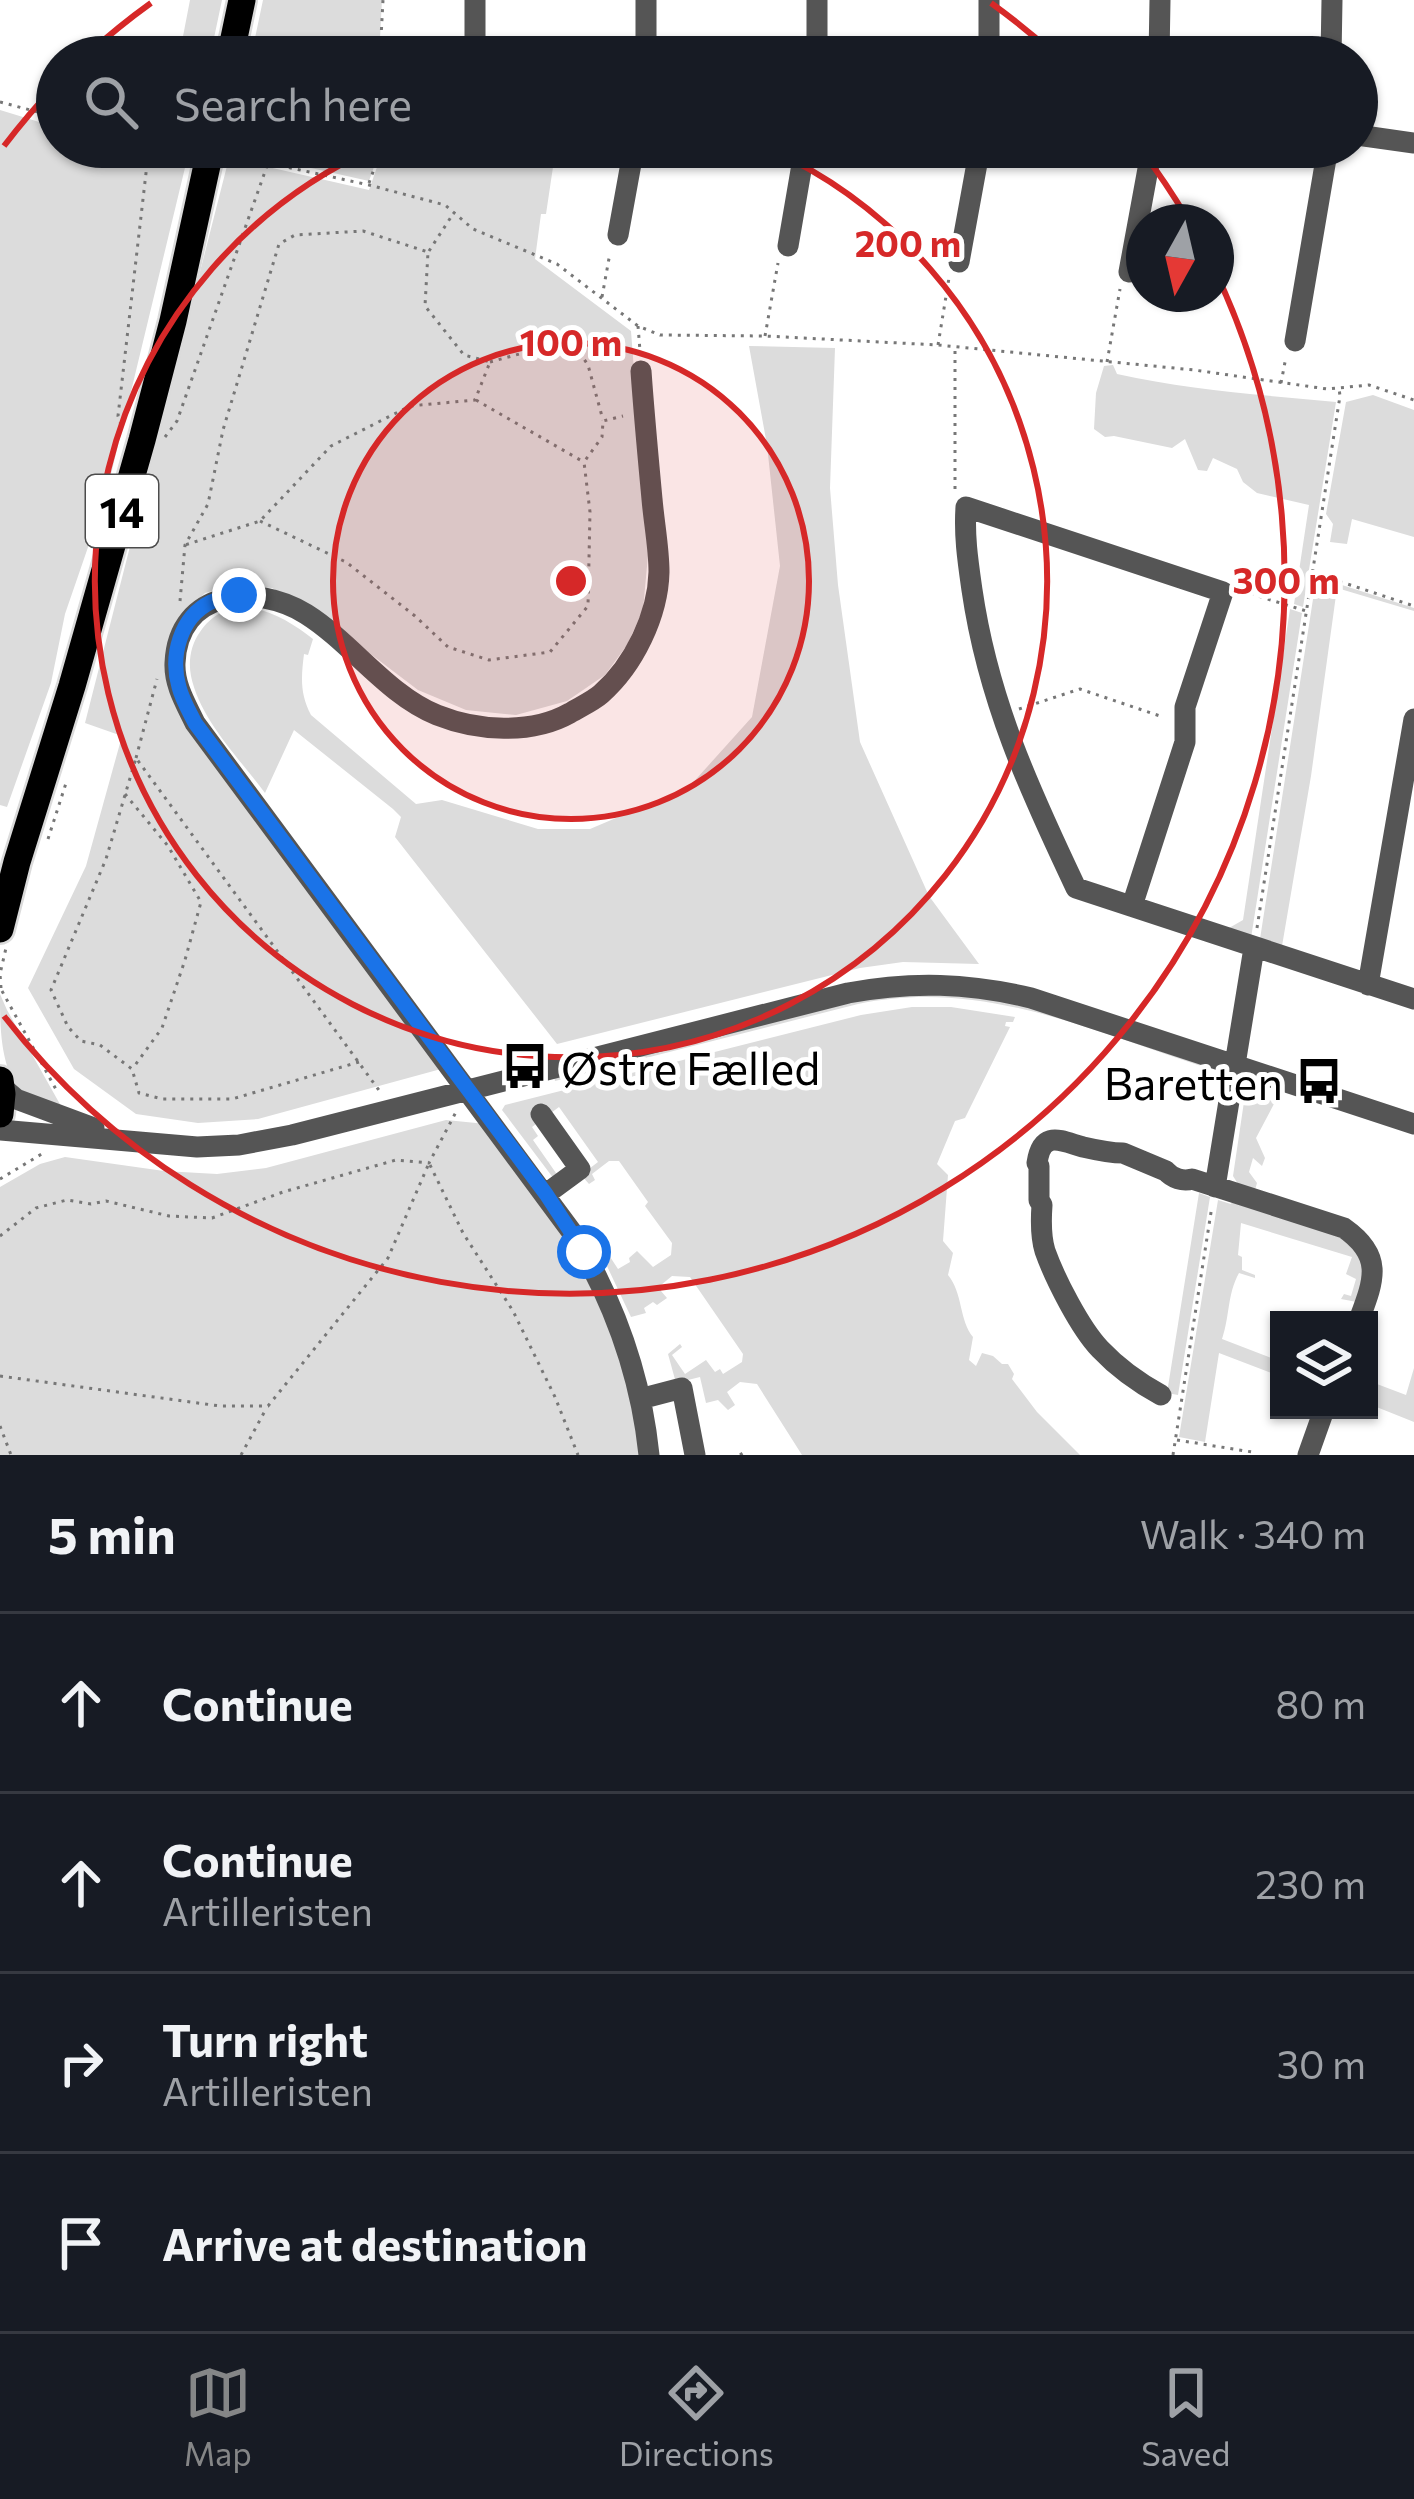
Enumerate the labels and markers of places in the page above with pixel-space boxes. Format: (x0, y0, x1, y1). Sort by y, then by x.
centre of rings (550, 560, 592, 602)
place label: Østre Fælled (561, 1039, 820, 1094)
bus stop icon: Østre Fælled (500, 1041, 550, 1091)
place label: Baretten (1104, 1054, 1283, 1109)
bus stop icon: Baretten (1294, 1056, 1344, 1106)

